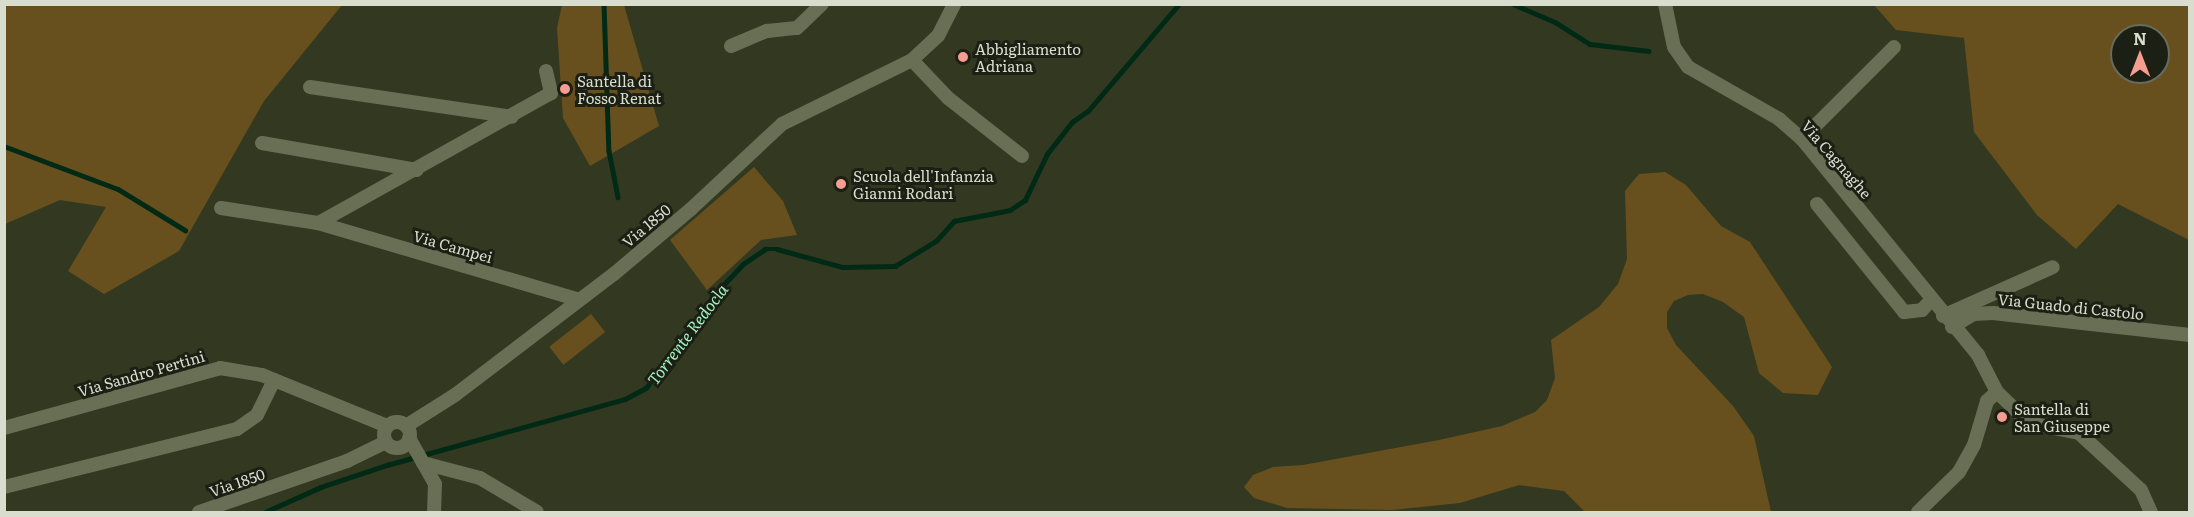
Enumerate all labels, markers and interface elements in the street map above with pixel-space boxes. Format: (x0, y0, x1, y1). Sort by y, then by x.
north arrow (2110, 24, 2170, 84)
text: N (2133, 26, 2147, 50)
place label: Abbigliamento Adriana (975, 39, 1081, 74)
marker: Abbigliamento Adriana (956, 50, 970, 64)
place label: Santella di Fosso Renat (577, 71, 661, 106)
marker: Santella di Fosso Renat (558, 82, 572, 96)
street label: Via Cagnaghe (1798, 116, 1876, 202)
place label: Scuola dell'Infanzia Gianni Rodari (853, 166, 994, 201)
marker: Scuola dell'Infanzia Gianni Rodari (834, 177, 848, 191)
street label: Via 1850 (618, 200, 674, 250)
street label: Via Campei (411, 226, 495, 266)
water label: Torrente Redocla (643, 280, 731, 388)
street label: Via Guado di Castolo (1997, 289, 2145, 323)
street label: Via Sandro Pertini (76, 346, 206, 400)
place label: Santella di San Giuseppe (2014, 399, 2110, 434)
marker: Santella di San Giuseppe (1995, 410, 2009, 424)
street label: Via 1850 (207, 464, 267, 500)

